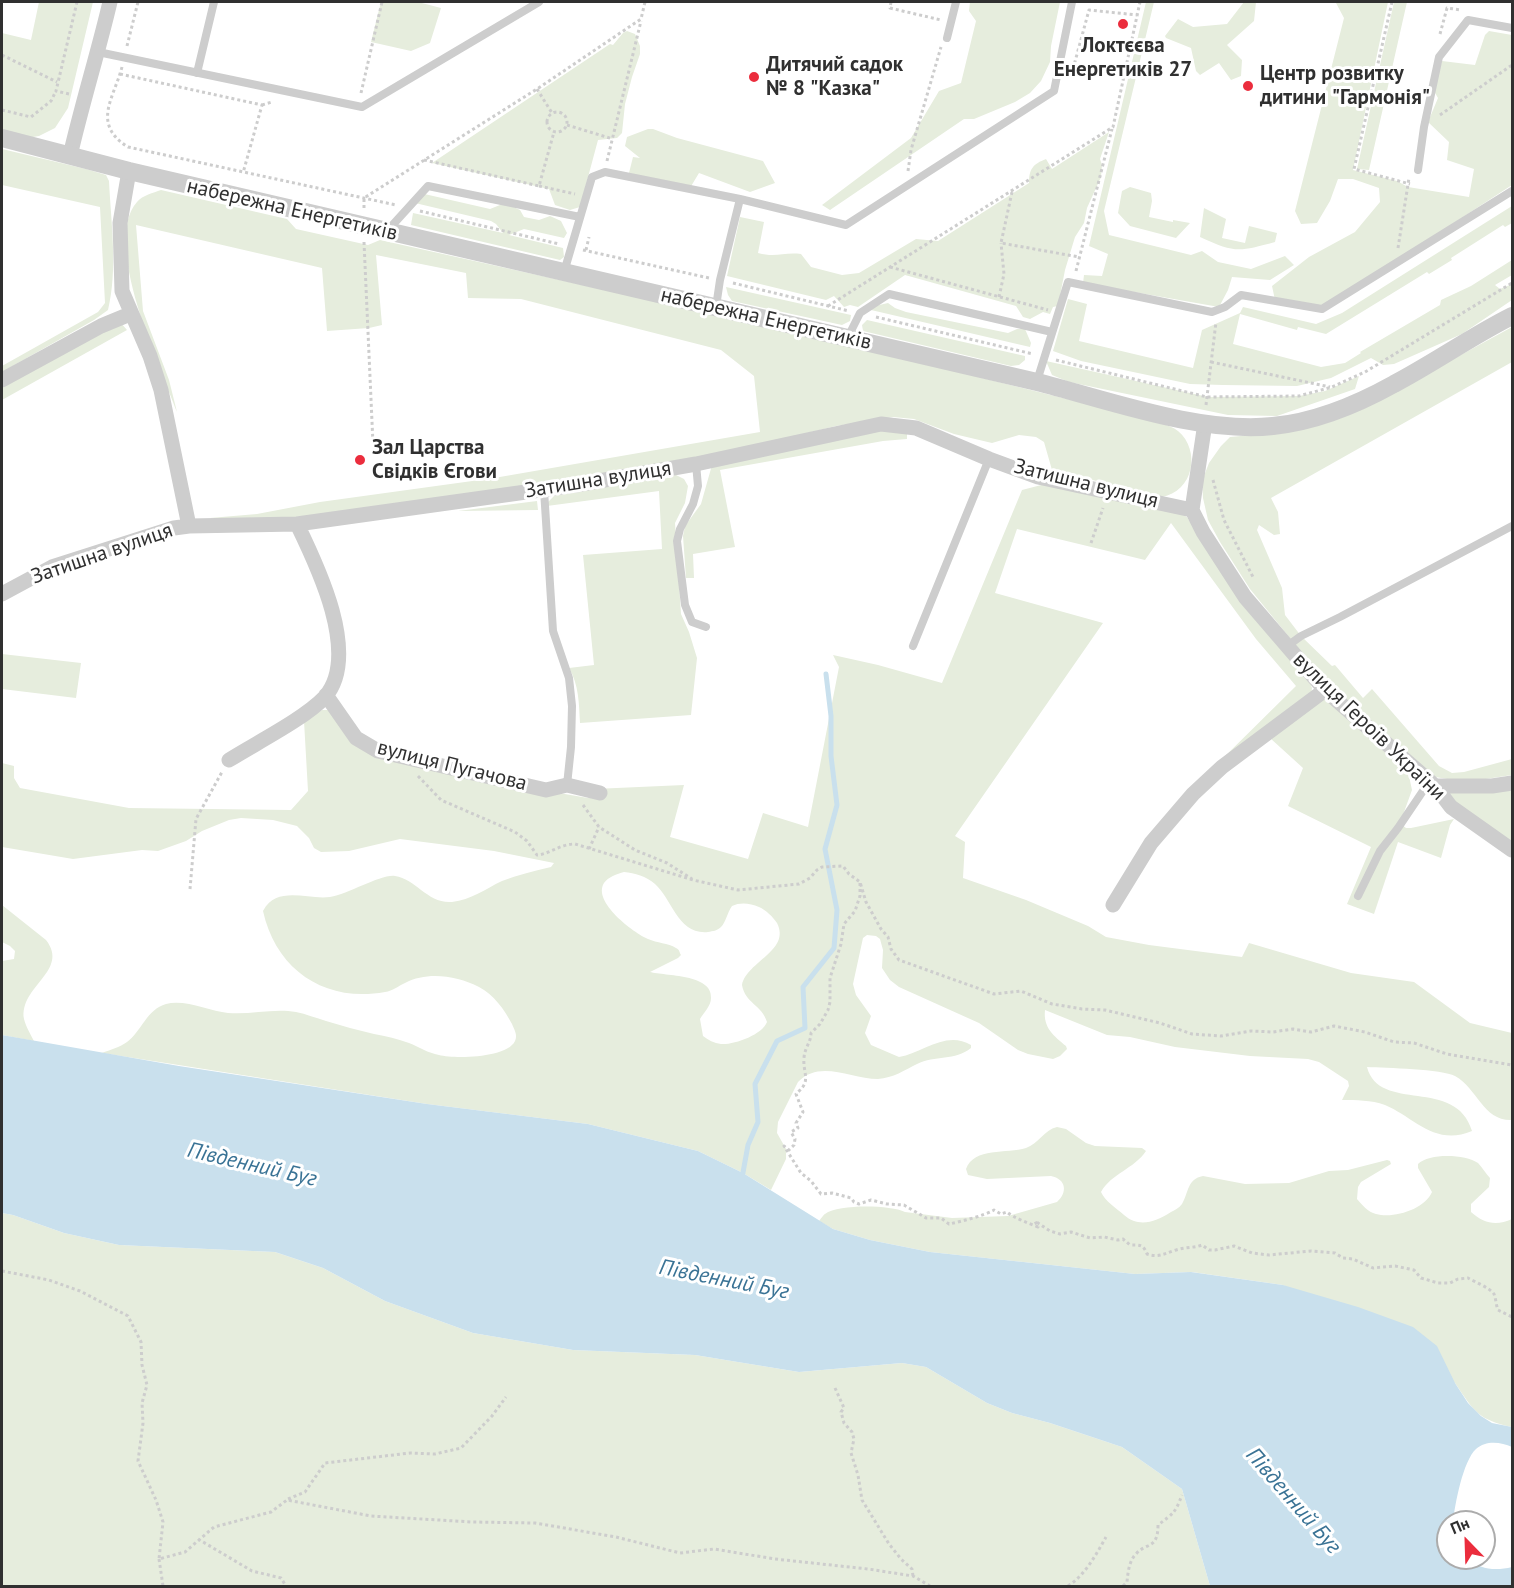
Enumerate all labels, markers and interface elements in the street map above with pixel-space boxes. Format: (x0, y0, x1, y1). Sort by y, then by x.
marker: Локтєєва Енергетиків 27 (1116, 17, 1130, 31)
place label: Локтєєва Енергетиків 27 (1054, 33, 1192, 83)
place label: Дитячий садок № 8 "Казка" (766, 52, 903, 102)
place label: Центр розвитку дитини "Гармонія" (1260, 61, 1430, 111)
marker: Дитячий садок № 8 "Казка" (747, 70, 761, 84)
marker: Центр розвитку дитини "Гармонія" (1241, 79, 1255, 93)
street label: набережна Енергетиків (184, 173, 400, 247)
street label: набережна Енергетиків (658, 282, 874, 356)
place label: Зал Царства Свідків Єгови (372, 435, 497, 485)
marker: Зал Царства Свідків Єгови (353, 453, 367, 467)
street label: Затишна вулиця (1011, 454, 1161, 514)
street label: Затишна вулиця (523, 456, 673, 504)
street label: Затишна вулиця (28, 518, 176, 590)
street label: вулиця Героїв України (1288, 648, 1450, 806)
street label: вулиця Пугачова (375, 735, 529, 797)
water label: Південний Буг (185, 1137, 319, 1193)
water label: Південний Буг (657, 1254, 791, 1306)
water label: Південний Буг (1240, 1442, 1346, 1560)
north arrow (1436, 1510, 1496, 1570)
text: Пн (1447, 1512, 1472, 1538)

